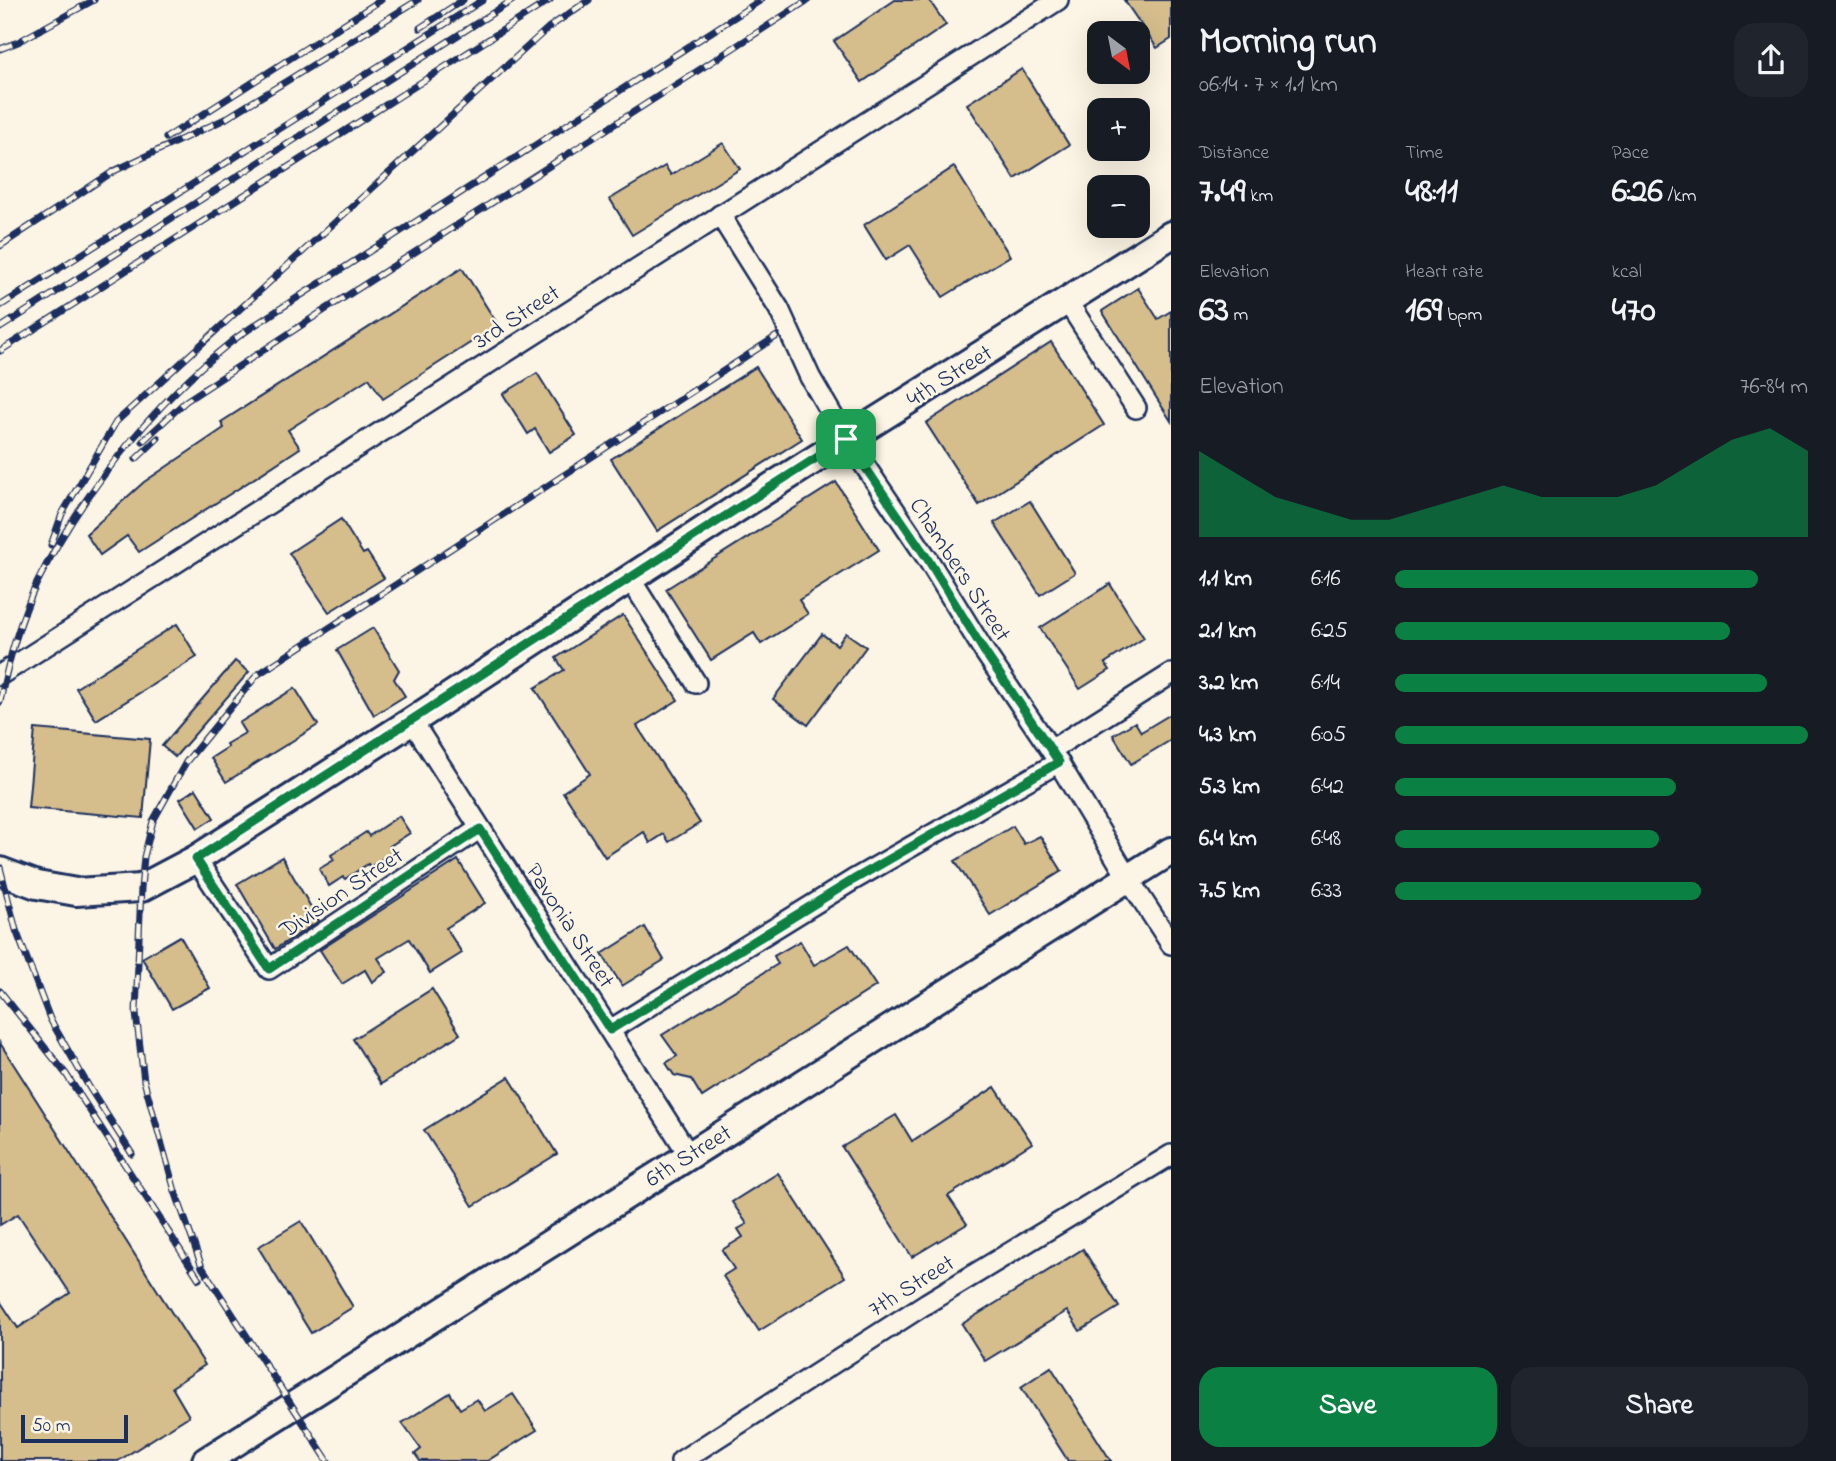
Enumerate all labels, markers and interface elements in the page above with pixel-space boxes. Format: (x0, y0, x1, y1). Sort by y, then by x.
text: Morning run (1199, 15, 1377, 71)
north arrow (1087, 21, 1150, 84)
map controls (1087, 21, 1150, 238)
button: share (1734, 23, 1808, 97)
text: 06:14 · 7 × 1.1 km (1199, 69, 1338, 102)
button: + (1087, 98, 1150, 161)
text: Distance (1199, 140, 1269, 167)
text: Time (1405, 140, 1443, 167)
text: Pace (1612, 140, 1649, 167)
text: 7.49 (1199, 167, 1246, 218)
text: 48:11 (1405, 167, 1458, 218)
text: 6:26 (1612, 167, 1663, 218)
button: − (1087, 175, 1150, 238)
text: km (1246, 183, 1273, 210)
text: /km (1663, 183, 1697, 210)
text: Elevation (1199, 259, 1269, 286)
text: Heart rate (1405, 259, 1483, 286)
text: kcal (1612, 259, 1642, 286)
street label: 3rd Street (467, 277, 568, 359)
text: 63 (1199, 286, 1229, 337)
text: 169 (1405, 286, 1442, 337)
text: 470 (1612, 286, 1656, 337)
text: m (1229, 302, 1248, 329)
text: bpm (1442, 302, 1482, 329)
street label: 4th Street (900, 337, 1000, 417)
text: Elevation (1199, 371, 1284, 404)
text: 76–84 m (1740, 371, 1808, 404)
pin (816, 409, 876, 469)
icon: arrive (827, 420, 865, 458)
street label: Chambers Street (899, 491, 1019, 649)
text: 1.1 km (1199, 563, 1252, 596)
text: 6:16 (1311, 563, 1341, 596)
text: 2.1 km (1199, 615, 1256, 648)
text: 6:25 (1311, 615, 1348, 648)
text: 3.2 km (1199, 667, 1258, 700)
text: 6:14 (1311, 667, 1340, 700)
text: 4.3 km (1199, 719, 1256, 752)
text: 6:05 (1311, 719, 1346, 752)
text: 5.3 km (1199, 771, 1260, 804)
text: 6:42 (1311, 771, 1344, 804)
text: 6.4 km (1199, 823, 1257, 856)
text: 6:48 (1311, 823, 1341, 856)
street label: Division Street (273, 840, 411, 949)
street label: Pavonia Street (515, 857, 622, 996)
text: 7.5 km (1199, 875, 1260, 908)
text: 6:33 (1311, 875, 1342, 908)
street label: 6th Street (639, 1117, 740, 1198)
street label: 7th Street (862, 1247, 962, 1327)
button: Save (1199, 1367, 1497, 1447)
button: Share (1511, 1367, 1808, 1447)
scale bar (21, 1412, 128, 1444)
text: 50 m (32, 1413, 71, 1440)

